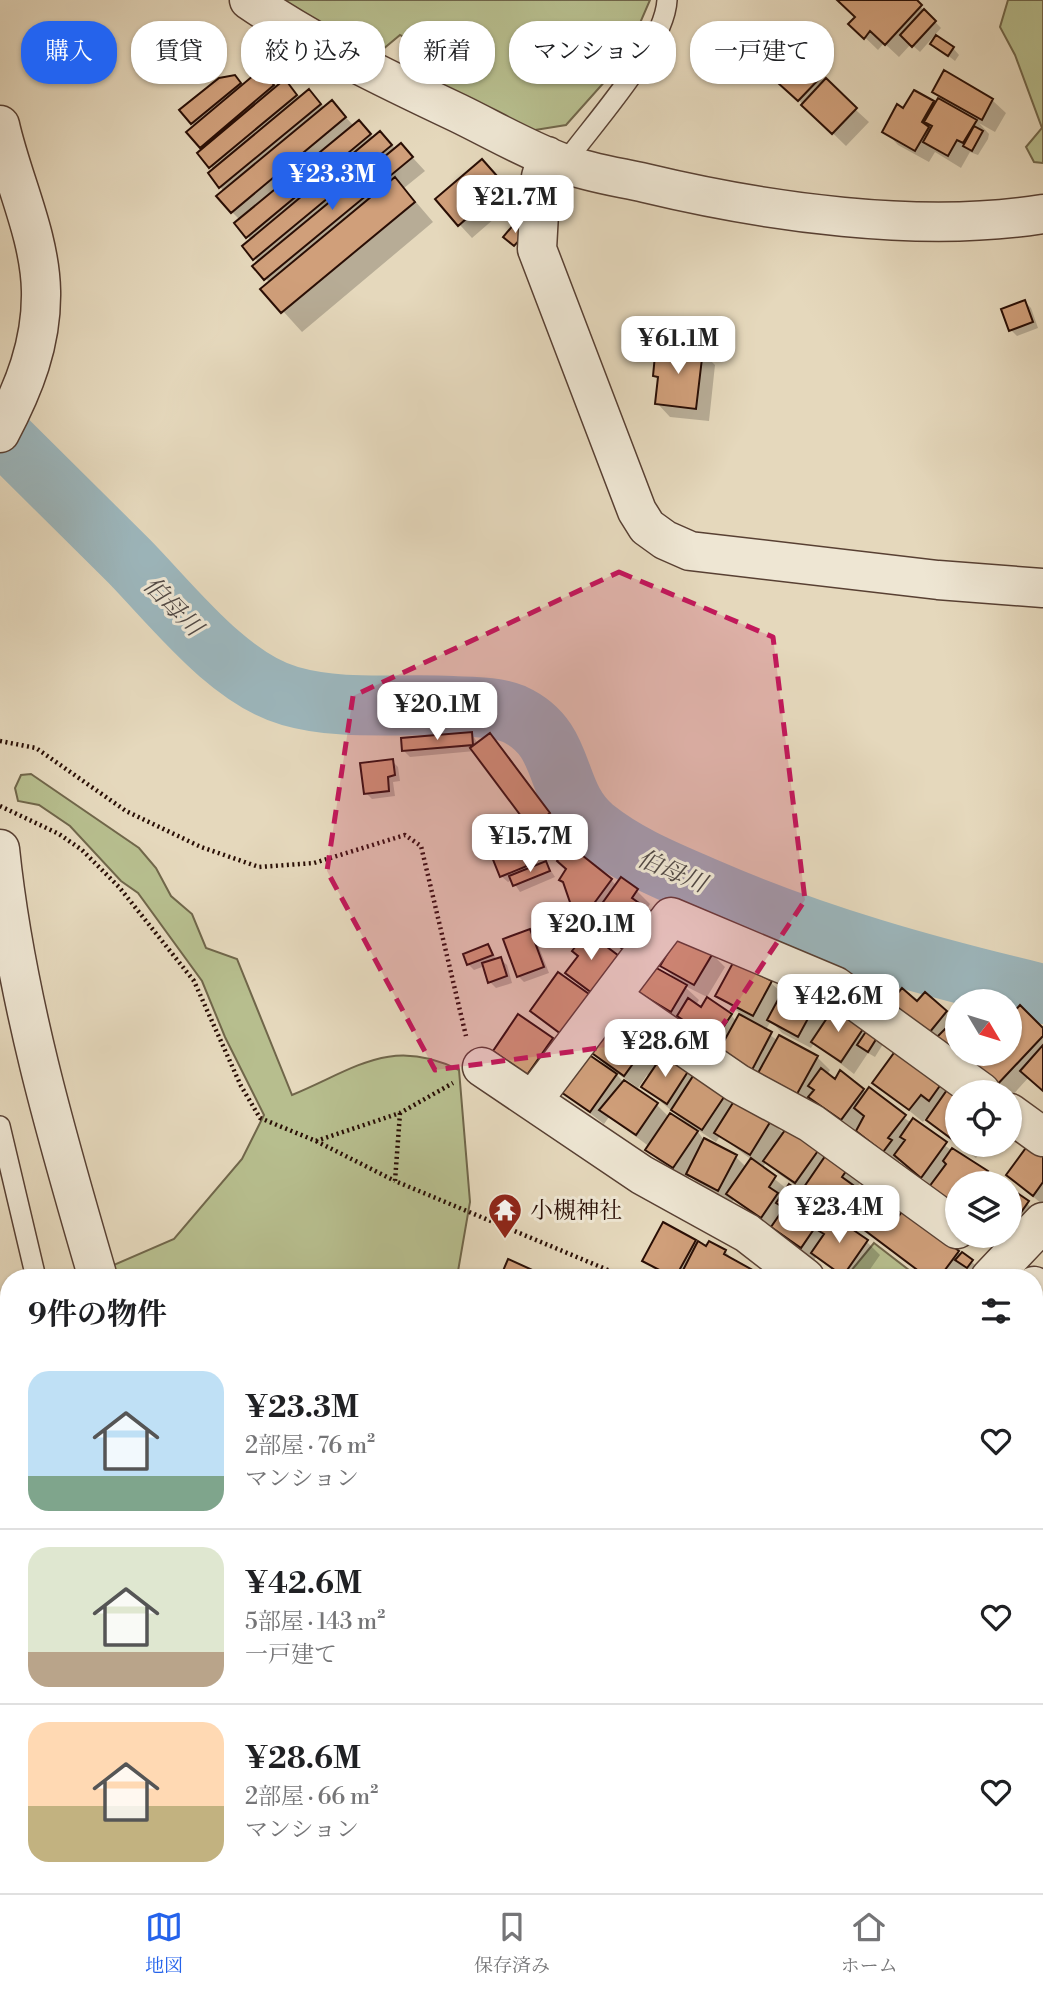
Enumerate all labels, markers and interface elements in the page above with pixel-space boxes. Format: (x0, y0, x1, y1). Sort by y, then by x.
chip: 購入 (21, 21, 117, 84)
chip: 賃貸 (131, 21, 227, 84)
chip: 絞り込み (241, 21, 385, 84)
chip: 新着 (399, 21, 495, 84)
chip: マンション (509, 21, 676, 84)
chip: 一戸建て (690, 21, 834, 84)
pin: ¥23.3M (275, 152, 389, 212)
text: ¥23.3M (288, 161, 376, 189)
pin: ¥21.7M (458, 176, 572, 235)
text: ¥21.7M (473, 184, 557, 212)
pin: ¥61.1M (621, 316, 735, 376)
text: ¥61.1M (637, 325, 719, 353)
water label: 伯母川 (136, 571, 210, 645)
pin: ¥20.1M (380, 682, 494, 742)
text: ¥20.1M (393, 691, 481, 719)
pin: ¥15.7M (473, 814, 587, 874)
text: ¥15.7M (488, 823, 572, 851)
water label: 伯母川 (633, 844, 713, 901)
pin: ¥20.1M (534, 902, 648, 962)
text: ¥20.1M (547, 911, 635, 939)
pin: ¥42.6M (781, 974, 895, 1034)
text: ¥42.6M (793, 983, 883, 1011)
north arrow (945, 989, 1022, 1066)
map controls (945, 989, 1022, 1248)
pin: ¥28.6M (608, 1020, 722, 1079)
text: ¥28.6M (621, 1028, 709, 1056)
button: locate (945, 1080, 1022, 1157)
button: layers (945, 1171, 1022, 1248)
pin: ¥23.4M (782, 1186, 896, 1245)
temple icon: 小槻神社 (486, 1191, 524, 1240)
text: ¥23.4M (795, 1194, 883, 1222)
place label: 小槻神社 (530, 1197, 622, 1225)
icon: filters (977, 1292, 1015, 1330)
text: 9件の物件 (28, 1296, 167, 1334)
text: ¥23.3M (245, 1389, 359, 1427)
icon: home (84, 1399, 168, 1483)
icon: heart (977, 1422, 1015, 1460)
text: 2部屋 · 76 m² (245, 1432, 375, 1460)
text: マンション (245, 1465, 359, 1493)
text: ¥42.6M (245, 1565, 362, 1603)
icon: home (84, 1575, 168, 1659)
icon: heart (977, 1598, 1015, 1636)
text: 5部屋 · 143 m² (245, 1608, 385, 1636)
text: 一戸建て (245, 1641, 337, 1669)
text: ¥28.6M (245, 1740, 361, 1778)
icon: home (84, 1750, 168, 1834)
icon: heart (977, 1773, 1015, 1811)
text: 2部屋 · 66 m² (245, 1783, 378, 1811)
text: マンション (245, 1816, 359, 1844)
tab: 地図 (145, 1908, 183, 1978)
tab: 保存済み (474, 1908, 550, 1978)
tab: ホーム (841, 1908, 898, 1978)

